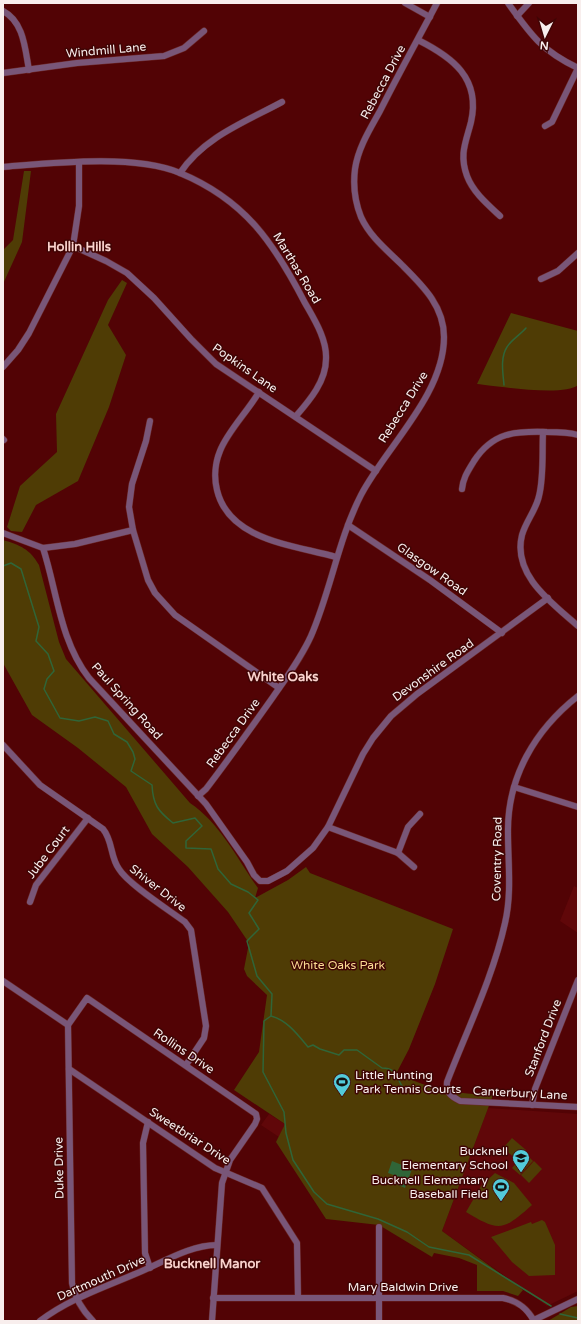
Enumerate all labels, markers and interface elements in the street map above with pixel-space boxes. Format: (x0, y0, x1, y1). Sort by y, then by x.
north arrow (525, 16, 565, 56)
street label: Windmill Lane (65, 39, 147, 60)
text: N (539, 39, 549, 52)
street label: Rebecca Drive (358, 42, 408, 121)
street label: Marthas Road (270, 230, 324, 306)
district label: Hollin Hills (47, 239, 111, 255)
street label: Popkins Lane (210, 340, 280, 396)
street label: Rebecca Drive (375, 368, 431, 445)
street label: Glasgow Road (394, 540, 470, 598)
street label: Devonshire Road (390, 636, 476, 704)
street label: Paul Spring Road (89, 660, 165, 742)
district label: White Oaks (248, 669, 318, 685)
street label: Rebecca Drive (203, 696, 263, 770)
street label: Coventry Road (489, 817, 505, 901)
street label: Jube Court (24, 823, 73, 881)
street label: Shiver Drive (127, 862, 189, 915)
park label: White Oaks Park (291, 958, 386, 972)
street label: Stanford Drive (522, 997, 564, 1079)
street label: Rollins Drive (151, 1025, 217, 1077)
place label: Little Hunting Park Tennis Courts (355, 1068, 462, 1096)
sports icon: Little Hunting Park Tennis Courts (332, 1072, 352, 1097)
street label: Canterbury Lane (472, 1084, 568, 1102)
street label: Sweetbriar Drive (147, 1105, 233, 1168)
street label: Duke Drive (51, 1137, 67, 1199)
place label: Bucknell Elementary School (401, 1144, 508, 1172)
school or university icon: Bucknell Elementary School (511, 1148, 531, 1173)
place label: Bucknell Elementary Baseball Field (372, 1173, 489, 1201)
sports icon: Bucknell Elementary Baseball Field (491, 1177, 511, 1202)
street label: Dartmouth Drive (55, 1252, 147, 1304)
district label: Bucknell Manor (164, 1256, 261, 1272)
street label: Mary Baldwin Drive (348, 1280, 459, 1294)

